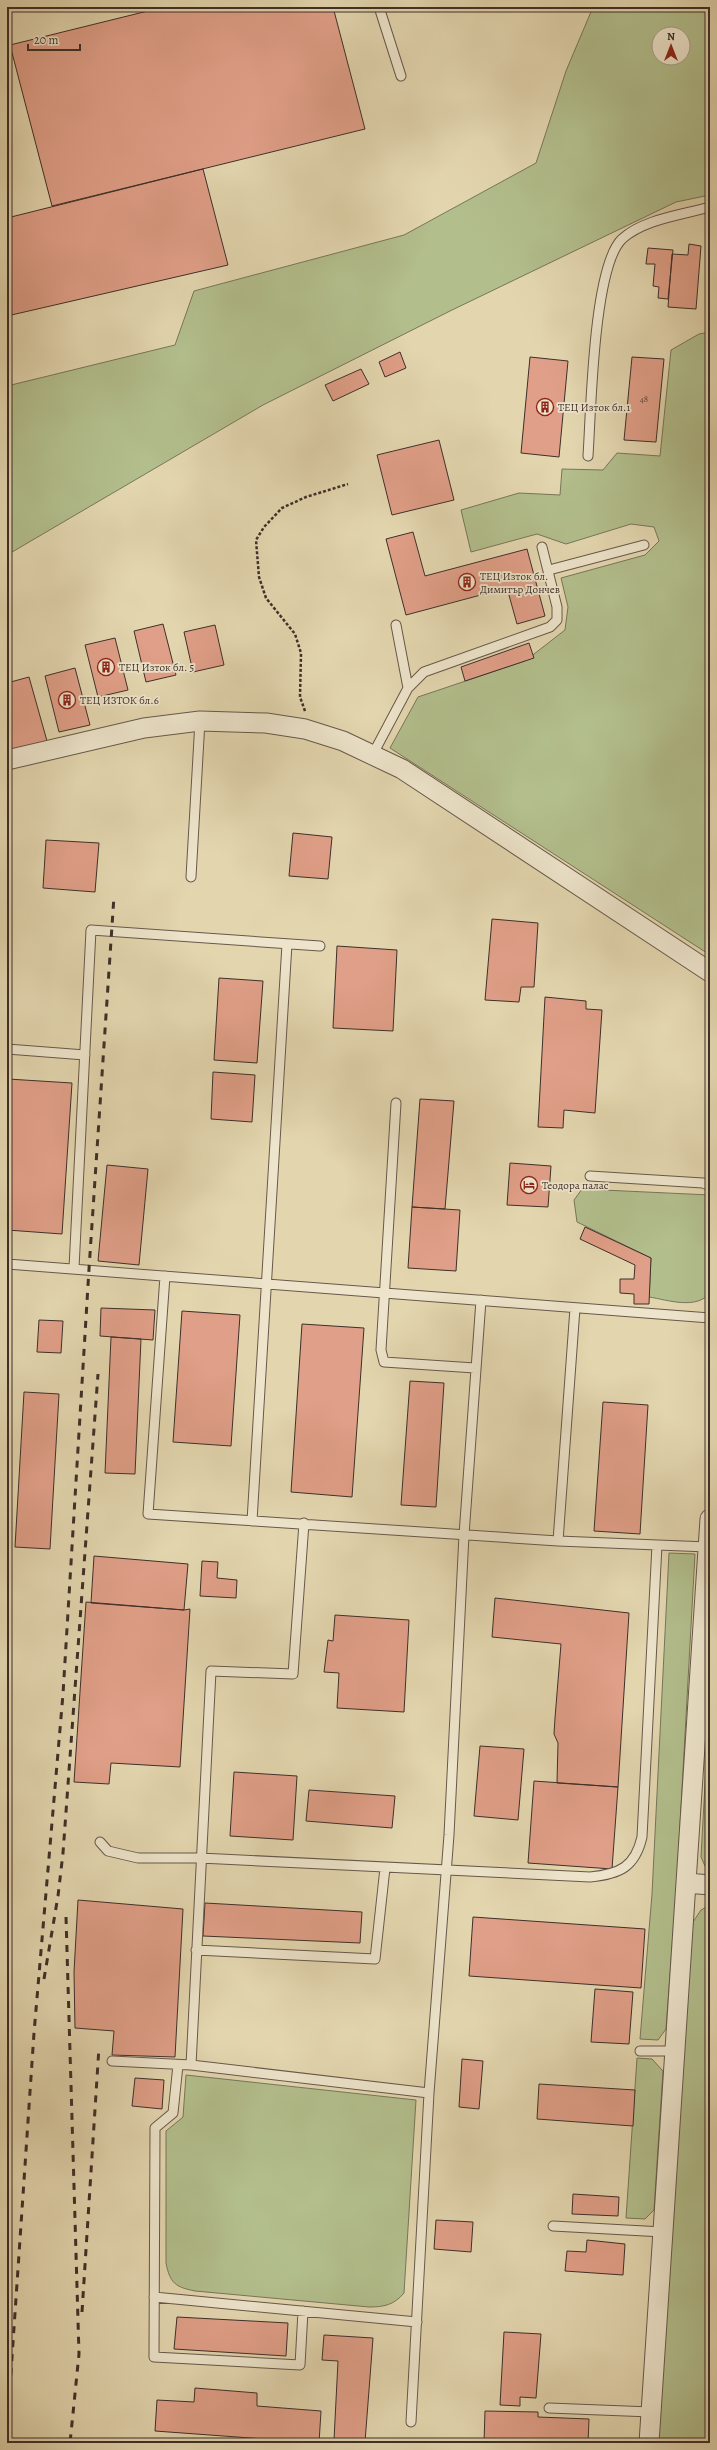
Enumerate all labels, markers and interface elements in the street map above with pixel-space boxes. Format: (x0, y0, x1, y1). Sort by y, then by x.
scale bar (28, 26, 80, 52)
north arrow (651, 26, 691, 66)
text: N (667, 29, 675, 44)
text: 20 m (34, 32, 58, 48)
house number: 48 (640, 393, 648, 405)
building icon: ТЕЦ Изток бл.1 (535, 397, 555, 417)
place label: ТЕЦ Изток бл.1 (558, 400, 630, 415)
place label: ТЕЦ Изток бл. Димитър Дончев (480, 569, 560, 597)
building icon: ТЕЦ Изток бл. Димитър Дончев (457, 572, 477, 592)
building icon: ТЕЦ Изток бл. 5 (96, 657, 116, 677)
place label: ТЕЦ Изток бл. 5 (119, 660, 194, 675)
building icon: ТЕЦ ИЗТОК бл.6 (57, 690, 77, 710)
place label: ТЕЦ ИЗТОК бл.6 (80, 693, 159, 708)
hotel icon: Теодора палас (519, 1175, 539, 1195)
place label: Теодора палас (542, 1178, 609, 1193)

